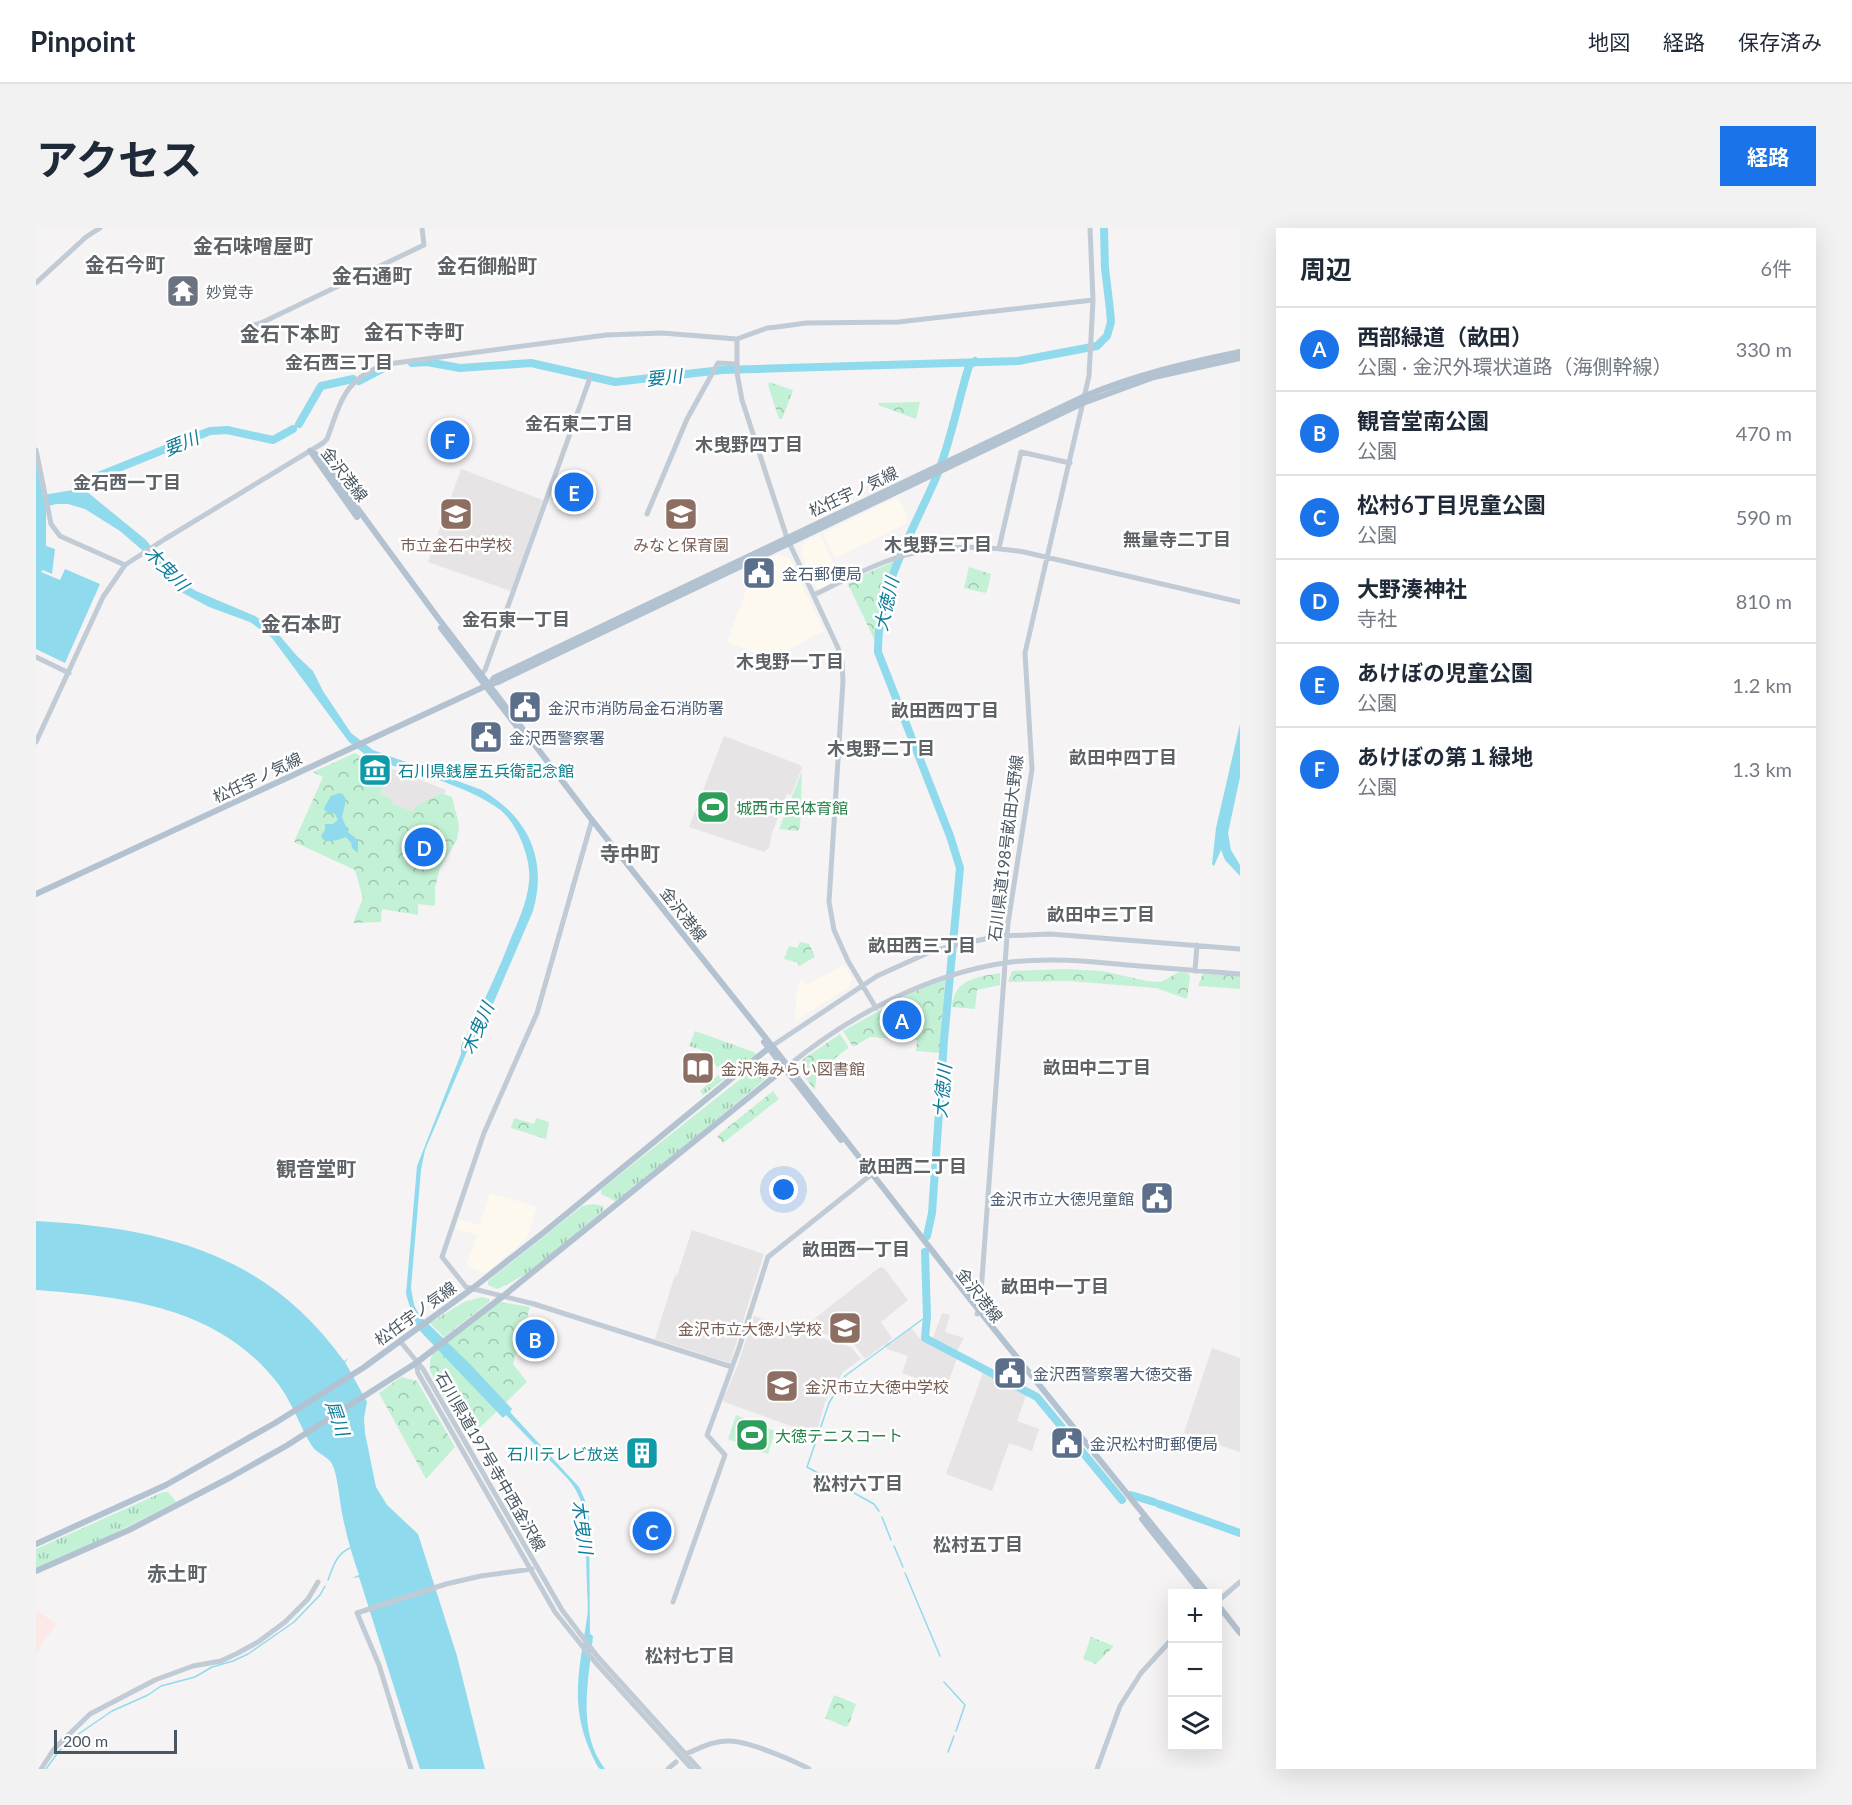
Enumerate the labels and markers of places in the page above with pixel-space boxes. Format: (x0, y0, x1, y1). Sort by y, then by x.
temple icon: 妙覚寺 (165, 273, 201, 309)
place label: 妙覚寺 (206, 282, 254, 301)
pin: F (430, 418, 470, 462)
pin: E (554, 470, 594, 514)
school or university icon: 市立金石中学校 (438, 496, 474, 532)
school or university icon: みなと保育園 (663, 496, 699, 532)
place label: 市立金石中学校 (400, 535, 512, 554)
place label: みなと保育園 (633, 535, 729, 554)
public building icon: 金石郵便局 (741, 555, 777, 591)
place label: 金石郵便局 (782, 564, 862, 583)
public building icon: 金沢市消防局金石消防署 (507, 689, 543, 725)
place label: 金沢市消防局金石消防署 (548, 698, 724, 717)
public building icon: 金沢西警察署 (468, 719, 504, 755)
place label: 金沢西警察署 (509, 728, 605, 747)
museum icon: 石川県銭屋五兵衛記念館 (357, 752, 393, 788)
place label: 石川県銭屋五兵衛記念館 (398, 761, 574, 780)
sports icon: 城西市民体育館 (695, 789, 731, 825)
place label: 城西市民体育館 (736, 798, 848, 817)
pin: D (404, 824, 444, 870)
pin: A (882, 998, 922, 1042)
library icon: 金沢海みらい図書館 (680, 1050, 716, 1086)
place label: 金沢海みらい図書館 (721, 1059, 865, 1078)
public building icon: 金沢市立大徳児童館 (1139, 1180, 1175, 1216)
place label: 金沢市立大徳児童館 (990, 1189, 1134, 1208)
school or university icon: 金沢市立大徳小学校 (827, 1310, 863, 1346)
pin: B (516, 1316, 554, 1362)
place label: 金沢市立大徳小学校 (678, 1319, 822, 1338)
public building icon: 金沢西警察署大徳交番 (992, 1355, 1028, 1391)
place label: 金沢西警察署大徳交番 (1033, 1364, 1193, 1383)
school or university icon: 金沢市立大徳中学校 (764, 1368, 800, 1404)
place label: 金沢市立大徳中学校 (805, 1377, 949, 1396)
sports icon: 大徳テニスコート (734, 1417, 770, 1453)
public building icon: 金沢松村町郵便局 (1049, 1425, 1085, 1461)
place label: 大徳テニスコート (775, 1426, 903, 1445)
place label: 金沢松村町郵便局 (1090, 1434, 1218, 1453)
building icon: 石川テレビ放送 (624, 1435, 660, 1471)
place label: 石川テレビ放送 (507, 1444, 619, 1463)
pin: C (632, 1508, 672, 1554)

